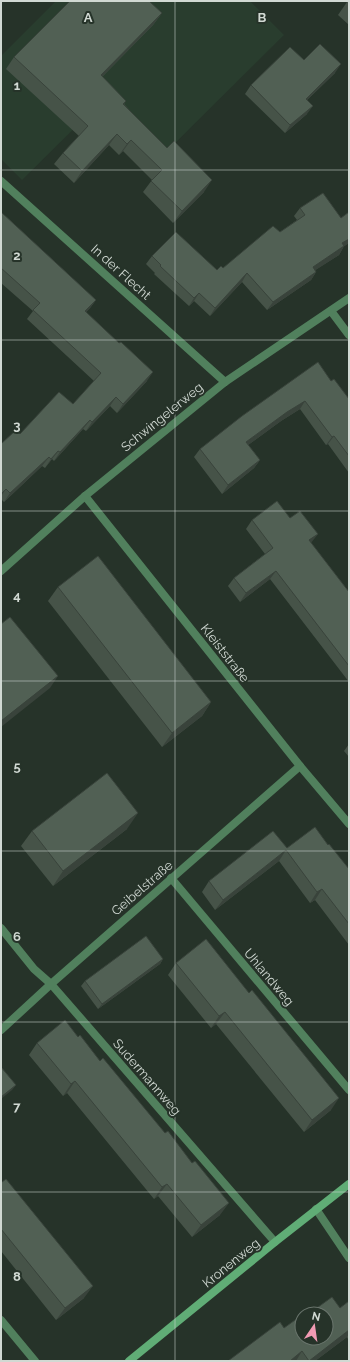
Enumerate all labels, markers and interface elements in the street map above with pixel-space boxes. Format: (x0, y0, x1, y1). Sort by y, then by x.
text: A (84, 10, 93, 25)
text: B (258, 10, 267, 25)
text: 1 (14, 78, 21, 93)
street label: In der Flecht (88, 241, 154, 303)
text: 2 (13, 248, 21, 263)
street label: Schwingelerweg (118, 379, 206, 455)
text: 3 (13, 418, 21, 433)
text: 4 (13, 588, 21, 603)
street label: Kleiststraße (198, 621, 253, 686)
text: 5 (13, 759, 21, 774)
street label: Geibelstraße (108, 857, 176, 919)
text: 6 (13, 929, 21, 944)
street label: Uhlandweg (241, 946, 297, 1008)
street label: Sudermannweg (110, 1036, 184, 1118)
text: 7 (13, 1099, 21, 1114)
street label: Kronenweg (199, 1235, 263, 1291)
text: 8 (13, 1269, 21, 1284)
north arrow (294, 1306, 334, 1346)
text: N (311, 1309, 322, 1324)

